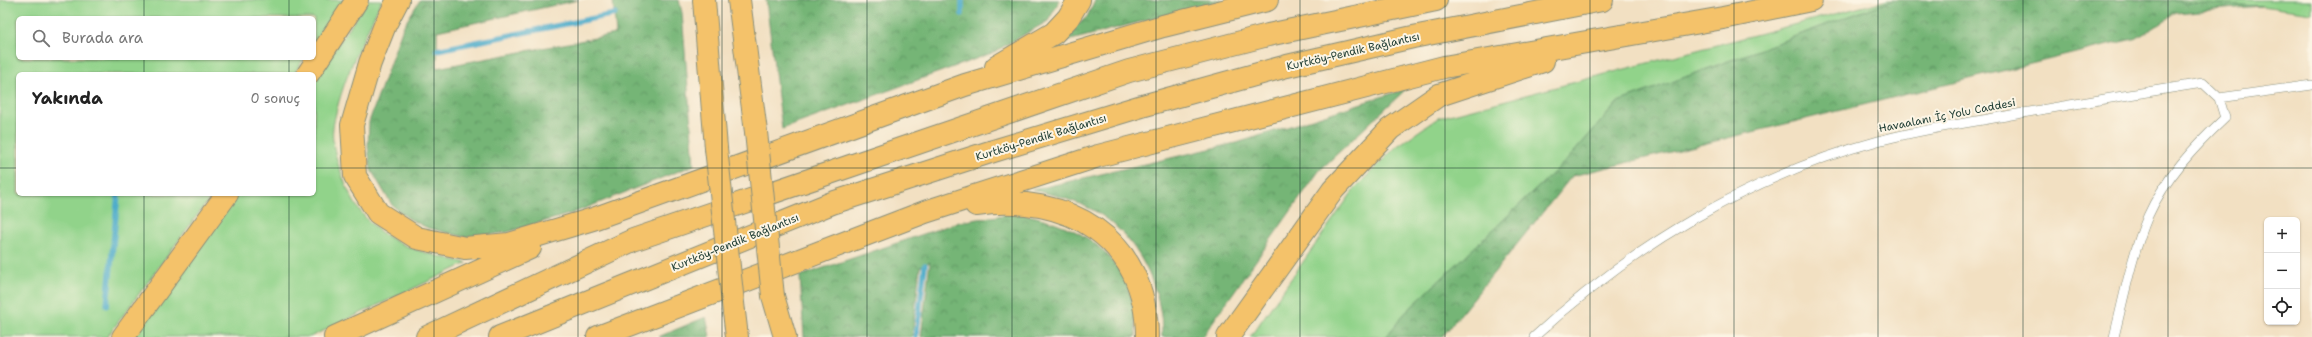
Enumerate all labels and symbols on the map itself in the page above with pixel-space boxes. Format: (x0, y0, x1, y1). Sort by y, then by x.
street label: Kurtköy-Pendik Bağlantısı (1285, 29, 1421, 74)
street label: Havaalanı İç Yolu Caddesi (1877, 95, 2017, 136)
street label: Kurtköy-Pendik Bağlantısı (974, 110, 1109, 165)
street label: Kurtköy-Pendik Bağlantısı (669, 210, 801, 275)

